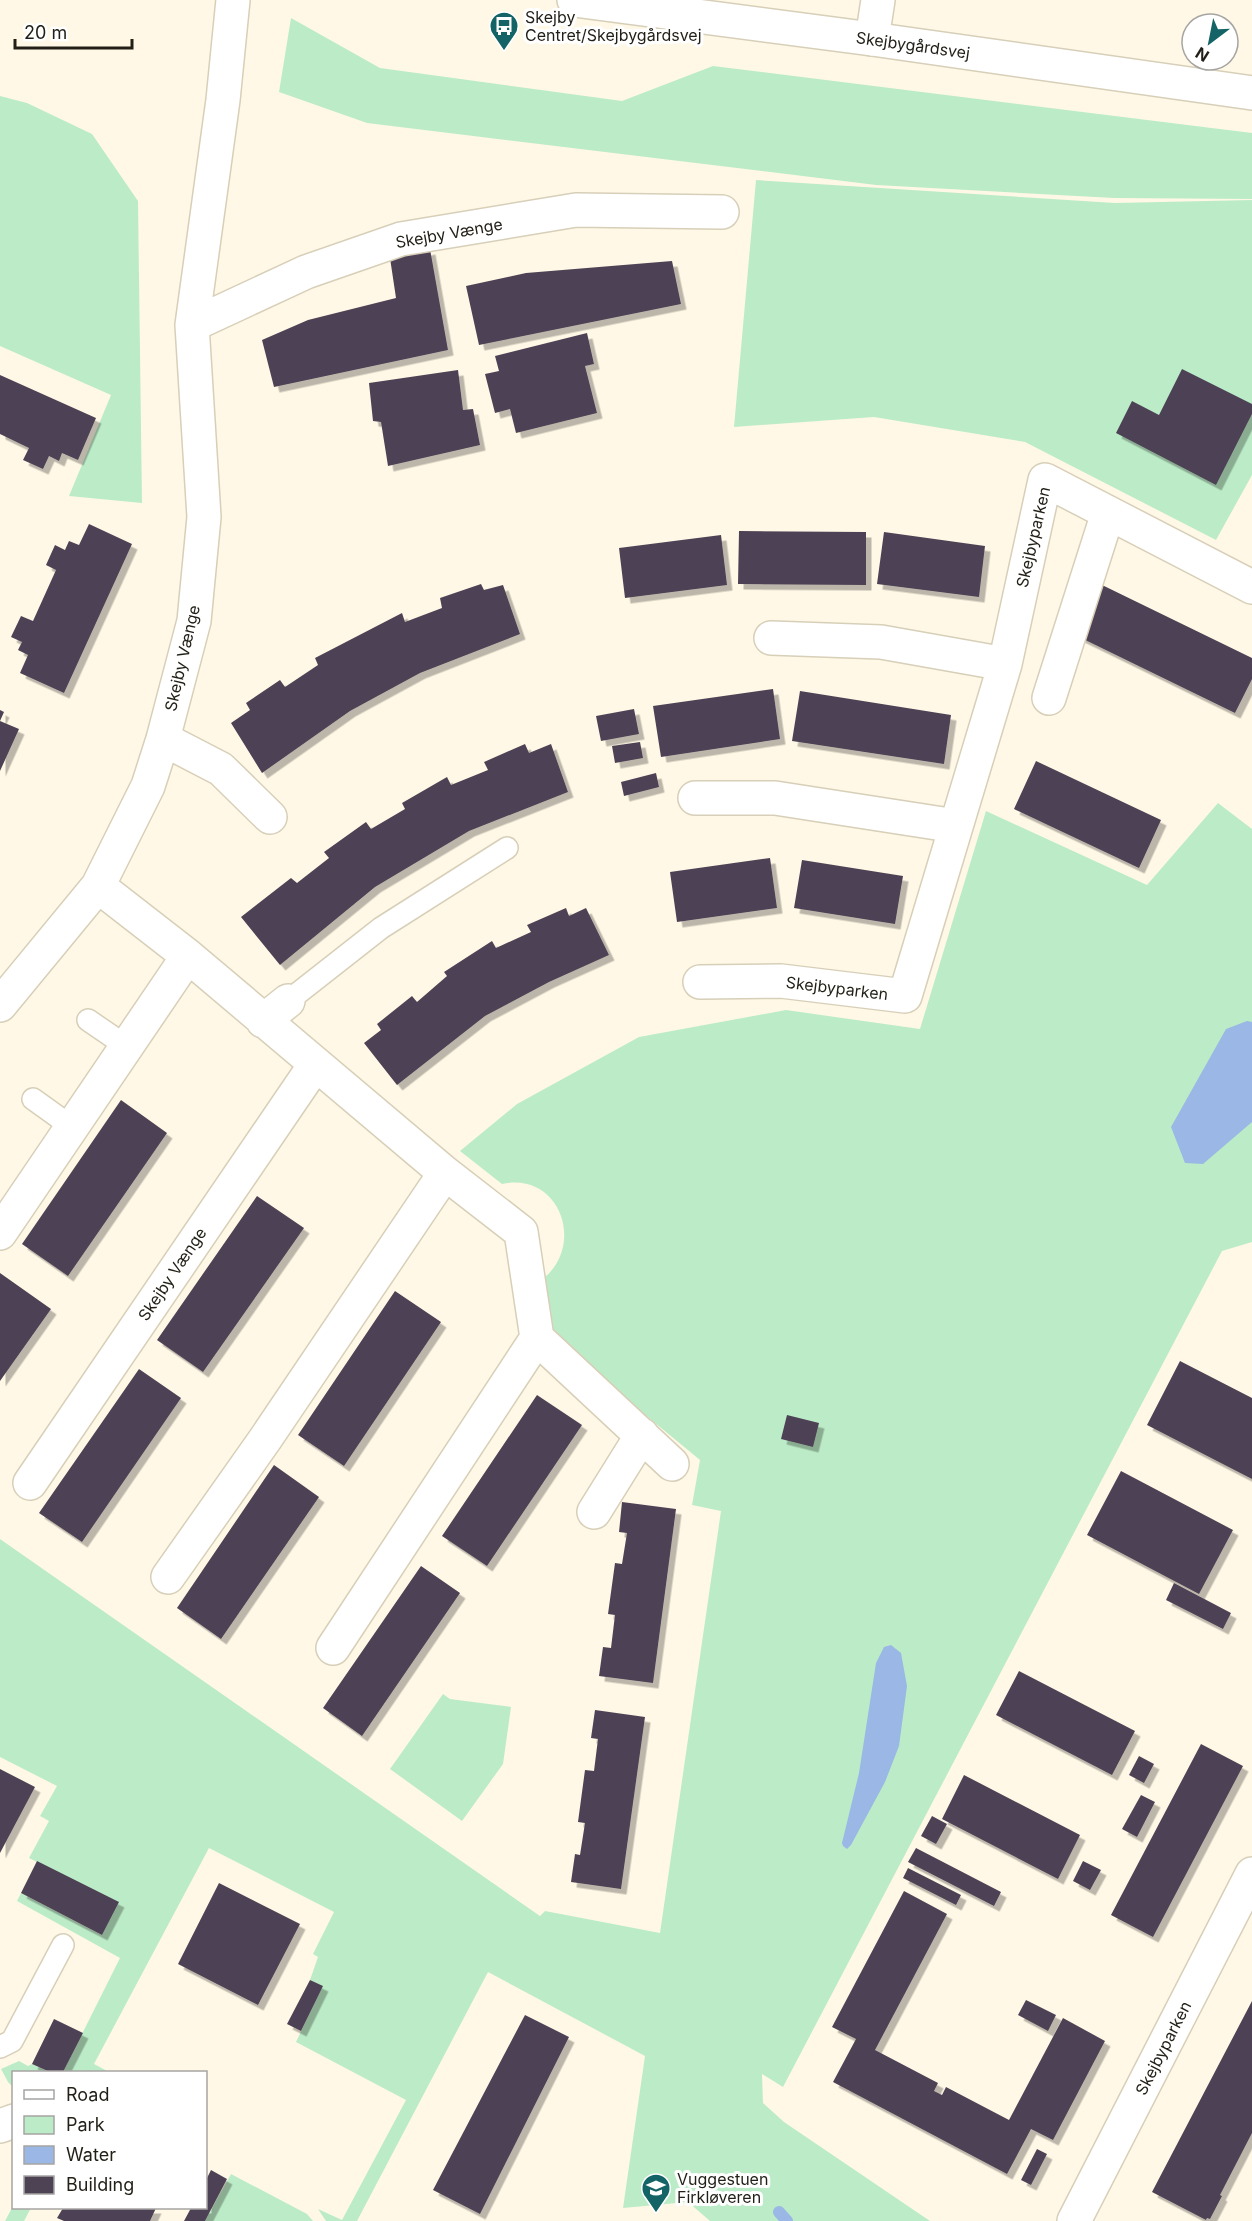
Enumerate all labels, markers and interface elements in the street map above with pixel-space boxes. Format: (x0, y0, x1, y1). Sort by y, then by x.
place label: Skejby Centret/Skejbygårdsvej (525, 7, 702, 45)
bus stop icon: Skejby Centret/Skejbygårdsvej (488, 10, 520, 52)
scale bar (15, 12, 132, 50)
north arrow (1180, 12, 1240, 72)
text: 20 m (24, 22, 67, 43)
street label: Skejbygårdsvej (855, 27, 971, 63)
text: N (1192, 43, 1213, 66)
street label: Skejby Vænge (394, 214, 504, 252)
street label: Skejbyparken (1012, 485, 1054, 589)
street label: Skejby Vænge (160, 603, 204, 713)
street label: Skejbyparken (785, 972, 889, 1004)
street label: Skejby Vænge (133, 1223, 211, 1325)
street label: Skejbyparken (1131, 1998, 1195, 2098)
legend (12, 2071, 207, 2209)
text: Road (66, 2084, 109, 2105)
text: Park (66, 2114, 105, 2135)
text: Water (66, 2144, 116, 2165)
place label: Vuggestuen Firkløveren (677, 2169, 768, 2207)
school or university icon: Vuggestuen Firkløveren (640, 2172, 672, 2214)
text: Building (66, 2174, 134, 2195)

